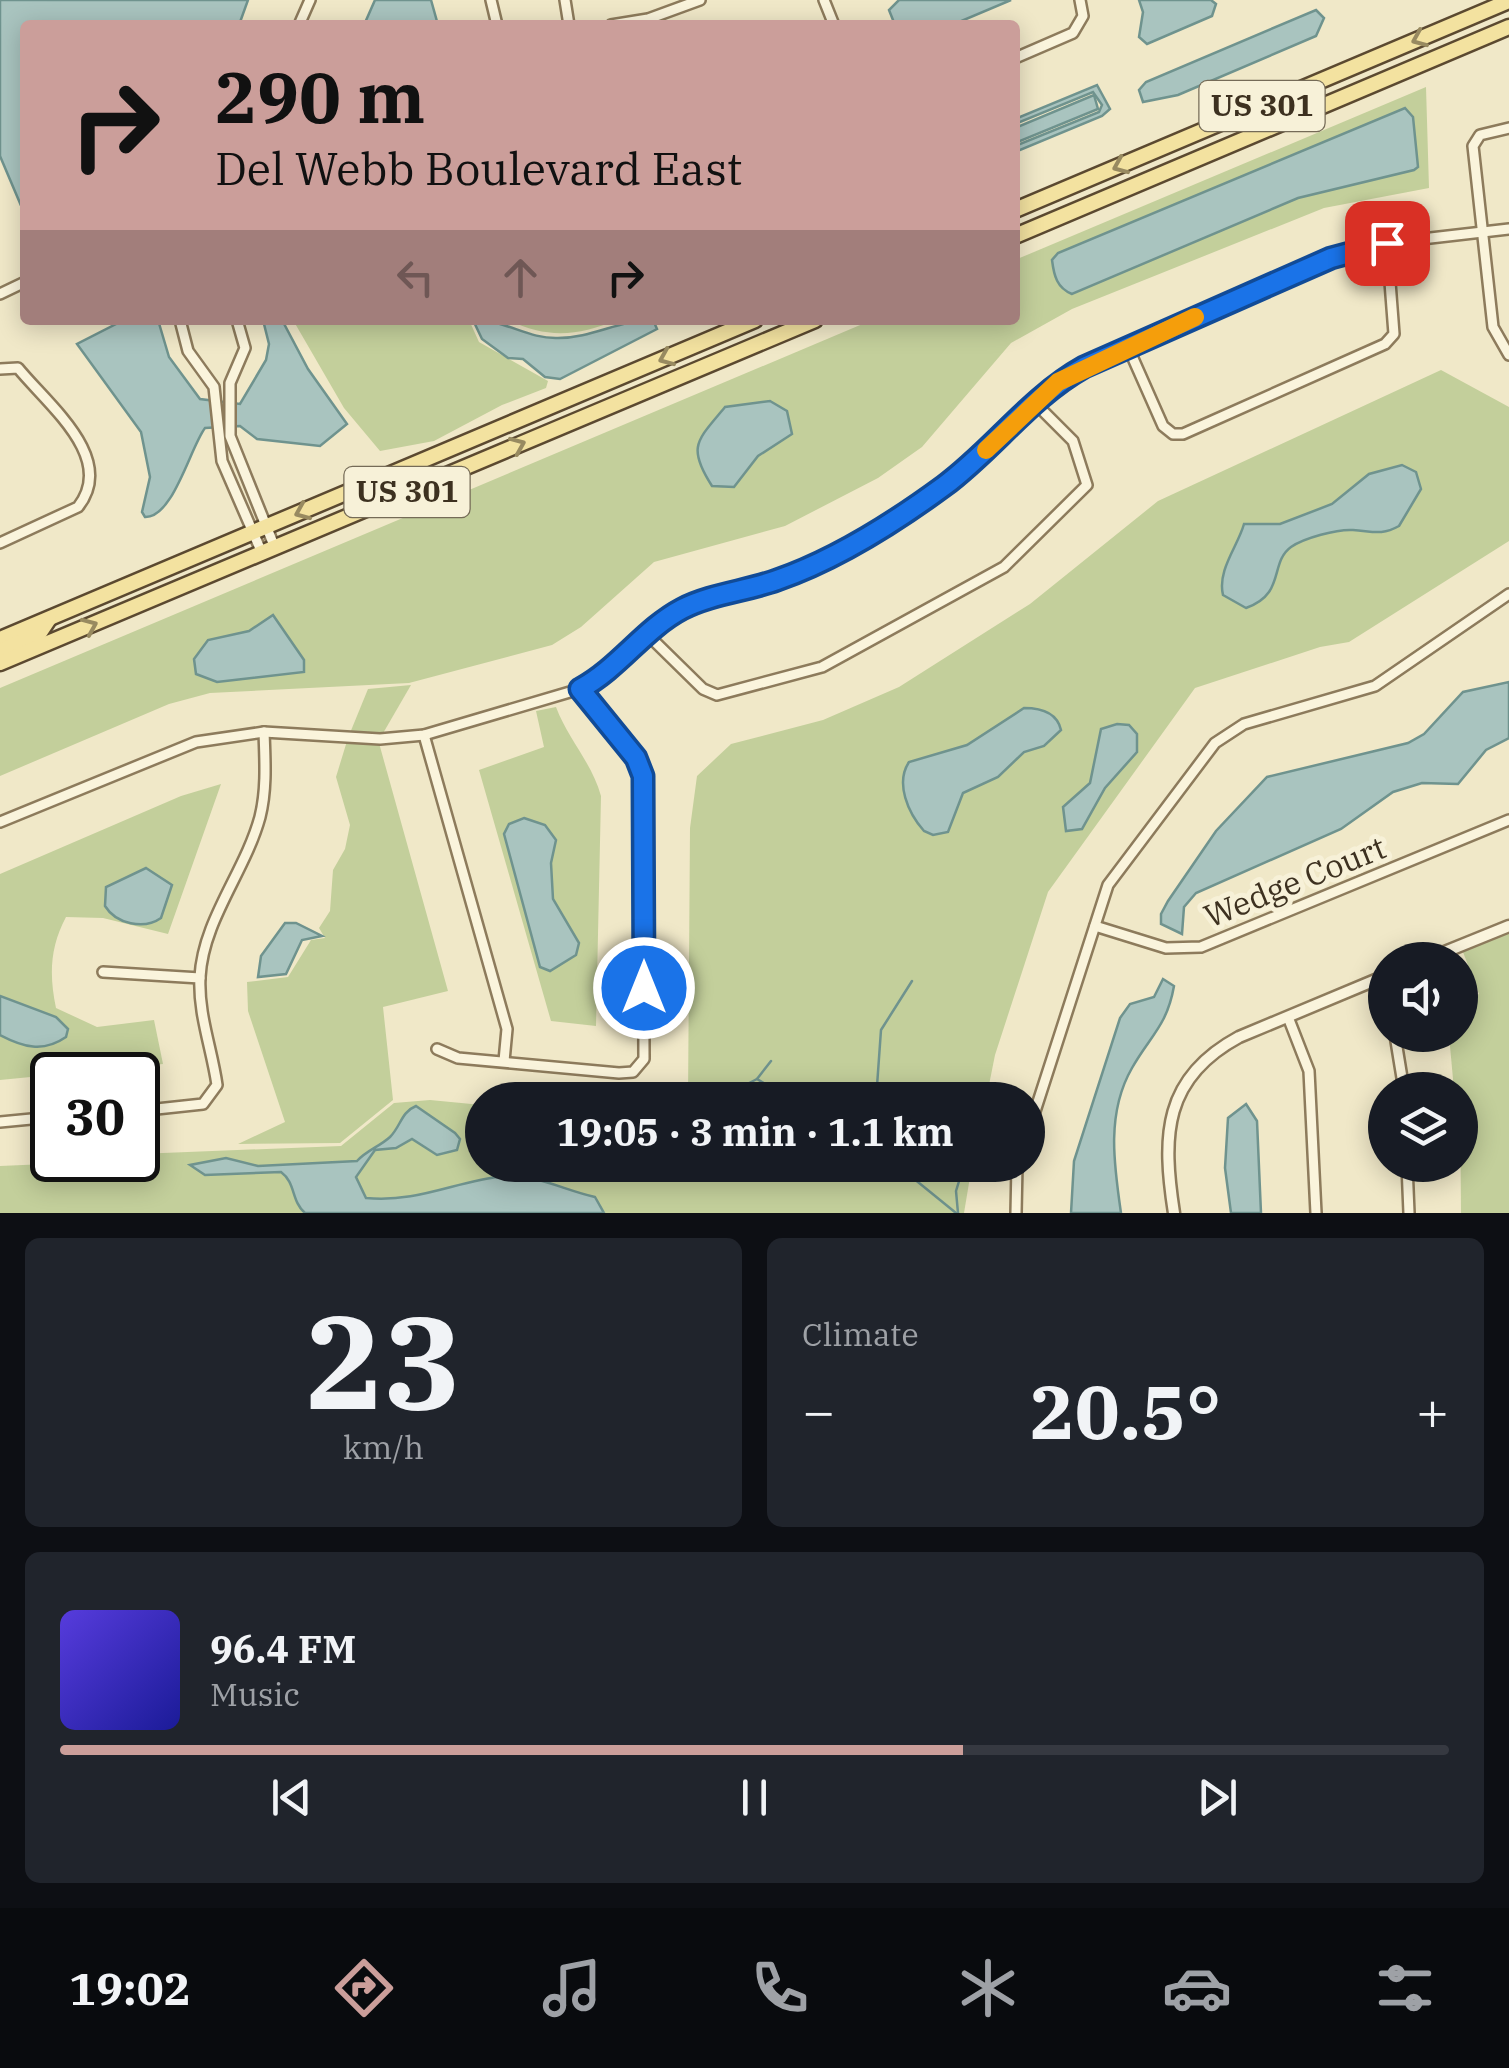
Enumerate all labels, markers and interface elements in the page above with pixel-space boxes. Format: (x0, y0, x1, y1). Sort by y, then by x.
one-way arrow (1411, 27, 1429, 47)
text: 290 m (215, 51, 425, 142)
icon: right (50, 60, 180, 190)
road number: US 301 (1200, 81, 1324, 131)
text: Del Webb Boulevard East (215, 139, 742, 197)
one-way arrow (1112, 154, 1130, 174)
pin (1345, 201, 1430, 286)
icon: arrive (1360, 216, 1415, 271)
icon: left (388, 250, 443, 305)
icon: ahead (493, 250, 548, 305)
icon: right (598, 250, 653, 305)
one-way arrow (658, 346, 676, 366)
one-way arrow (508, 437, 526, 457)
road number: US 301 (344, 467, 470, 517)
one-way arrow (294, 501, 312, 521)
one-way arrow (80, 617, 98, 637)
street label: Wedge Court (1198, 826, 1392, 937)
position arrow (592, 936, 696, 1040)
map controls (1368, 942, 1478, 1182)
button: sound (1368, 942, 1478, 1052)
speed limit sign: 30 (30, 1052, 160, 1182)
button: layers (1368, 1072, 1478, 1182)
text: 19:05 · 3 min · 1.1 km (556, 1107, 954, 1156)
text: 23 (305, 1276, 462, 1445)
text: Climate (802, 1313, 919, 1355)
text: 20.5° (1030, 1362, 1221, 1460)
text: − (802, 1375, 835, 1446)
text: + (1416, 1375, 1449, 1446)
text: km/h (343, 1426, 424, 1468)
text: 96.4 FM (210, 1624, 356, 1673)
text: Music (210, 1673, 300, 1715)
icon: previous (264, 1770, 319, 1825)
icon: pause (727, 1770, 782, 1825)
icon: next (1190, 1770, 1245, 1825)
icon: directions (329, 1953, 399, 2023)
icon: music (537, 1953, 607, 2023)
icon: phone (745, 1953, 815, 2023)
icon: climate (953, 1953, 1023, 2023)
icon: car (1162, 1953, 1232, 2023)
icon: filters (1370, 1953, 1440, 2023)
text: 19:02 (69, 1959, 191, 2017)

